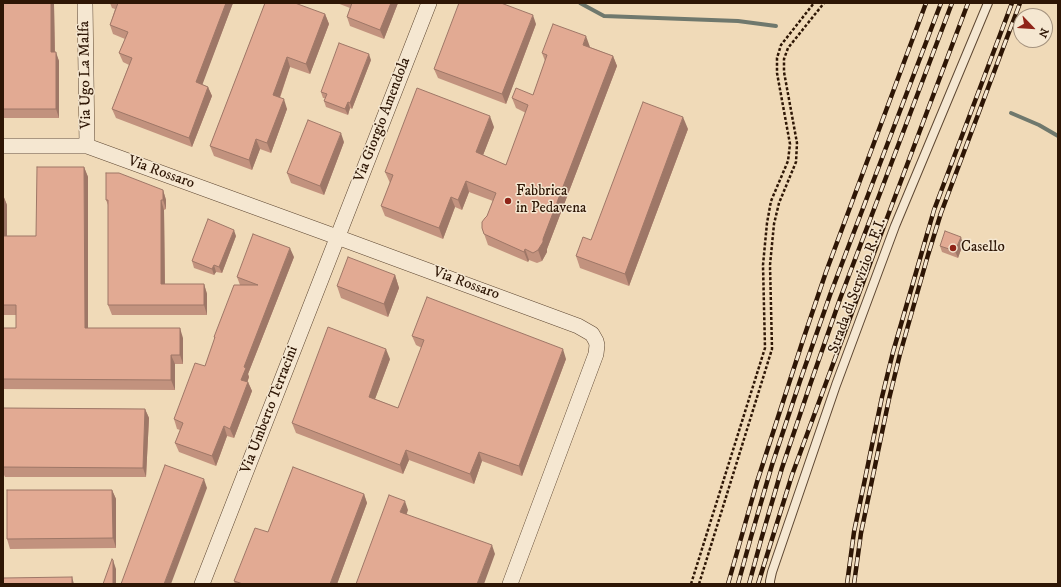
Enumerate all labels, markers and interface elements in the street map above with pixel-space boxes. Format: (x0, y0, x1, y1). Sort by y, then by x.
north arrow (1013, 8, 1053, 48)
street label: Via Ugo La Malfa (76, 21, 96, 129)
text: N (1035, 26, 1051, 40)
street label: Via Giorgio Amendola (351, 55, 415, 185)
street label: Via Rossaro (125, 153, 197, 193)
place label: Fabbrica in Pedavena (516, 183, 586, 218)
marker: Fabbrica in Pedavena (503, 196, 513, 206)
street label: Strada di Servizio R.F.I. (825, 216, 891, 356)
place label: Casello (961, 239, 1005, 257)
marker: Casello (948, 243, 958, 253)
street label: Via Rossaro (430, 264, 502, 304)
street label: Via Umberto Terracini (237, 344, 303, 476)

